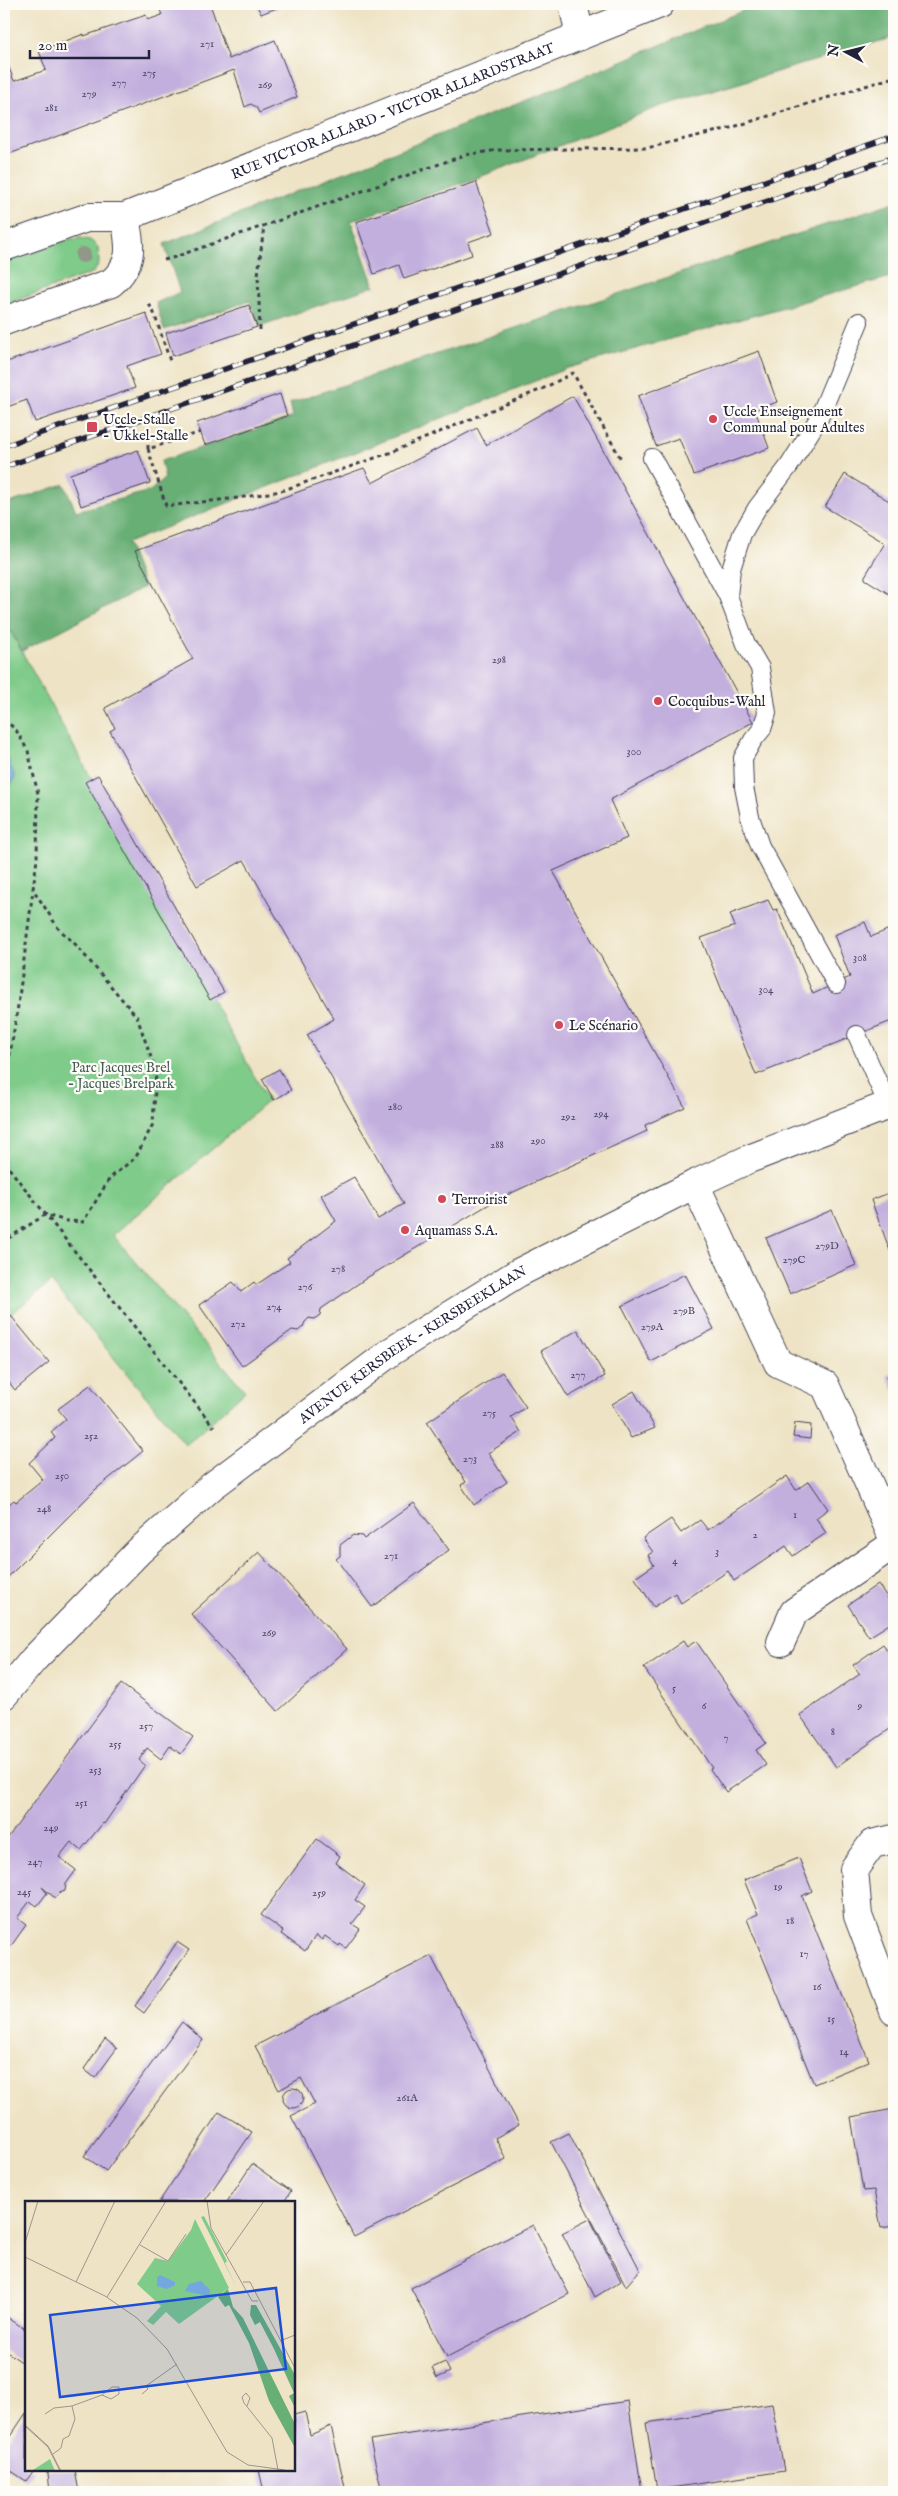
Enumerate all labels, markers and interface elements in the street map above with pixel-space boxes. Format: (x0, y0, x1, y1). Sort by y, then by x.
scale bar (30, 28, 149, 60)
north arrow (820, 28, 870, 78)
text: 20 m (38, 36, 68, 55)
house number: 271 (200, 37, 214, 51)
street label: RUE VICTOR ALLARD - VICTOR ALLARDSTRAAT (229, 39, 558, 184)
text: N (824, 43, 844, 59)
house number: 275 (142, 66, 156, 80)
house number: 277 (111, 76, 127, 90)
house number: 269 (258, 78, 272, 92)
house number: 279 (82, 87, 97, 101)
house number: 281 (44, 101, 58, 115)
place label: Uccle Enseignement Communal pour Adultes (723, 403, 865, 437)
place label: Uccle-Stalle - Ukkel-Stalle (103, 411, 189, 445)
marker: Uccle Enseignement Communal pour Adultes (707, 413, 719, 425)
marker: Uccle-Stalle - Ukkel-Stalle (85, 420, 99, 434)
house number: 298 (492, 653, 506, 667)
place label: Cocquibus-Wahl (668, 693, 766, 711)
marker: Cocquibus-Wahl (652, 695, 664, 707)
house number: 300 (627, 745, 641, 759)
house number: 308 (853, 951, 867, 965)
house number: 304 (759, 983, 774, 997)
place label: Le Scénario (569, 1017, 638, 1035)
marker: Le Scénario (553, 1019, 565, 1031)
park label: Parc Jacques Brel - Jacques Brelpark (68, 1059, 175, 1093)
house number: 280 (388, 1100, 402, 1114)
house number: 294 (593, 1107, 609, 1121)
house number: 292 (560, 1110, 576, 1124)
house number: 290 (530, 1134, 546, 1148)
house number: 288 (490, 1138, 504, 1152)
place label: Terroirist (452, 1191, 508, 1209)
marker: Terroirist (436, 1193, 448, 1205)
place label: Aquamass S.A. (414, 1222, 498, 1240)
marker: Aquamass S.A. (399, 1224, 411, 1236)
house number: 279D (815, 1239, 839, 1253)
house number: 279C (783, 1253, 806, 1267)
street label: AVENUE KERSBEEK - KERSBEEKLAAN (295, 1262, 530, 1428)
house number: 278 (331, 1262, 345, 1276)
house number: 276 (298, 1280, 313, 1294)
house number: 274 (266, 1300, 282, 1314)
house number: 279B (673, 1304, 695, 1318)
house number: 272 (230, 1317, 246, 1331)
house number: 279A (641, 1320, 664, 1334)
house number: 277 (570, 1368, 586, 1382)
house number: 275 (482, 1406, 496, 1420)
house number: 252 (84, 1429, 98, 1443)
house number: 273 (463, 1452, 477, 1466)
house number: 250 (55, 1469, 69, 1483)
house number: 248 (37, 1502, 51, 1516)
house number: 1 (793, 1508, 797, 1522)
house number: 2 (752, 1528, 758, 1542)
house number: 3 (715, 1545, 719, 1559)
house number: 271 (384, 1549, 398, 1563)
house number: 4 (672, 1554, 678, 1568)
house number: 269 (262, 1626, 276, 1640)
house number: 5 (672, 1681, 676, 1695)
house number: 6 (702, 1699, 707, 1713)
house number: 9 (857, 1699, 863, 1713)
house number: 257 (139, 1719, 153, 1733)
house number: 8 (831, 1725, 835, 1739)
house number: 7 (723, 1731, 729, 1745)
house number: 255 (108, 1737, 122, 1751)
house number: 253 (88, 1763, 102, 1777)
house number: 251 (74, 1796, 88, 1810)
house number: 249 (43, 1821, 59, 1835)
house number: 247 (27, 1855, 43, 1869)
house number: 19 (774, 1880, 783, 1894)
house number: 245 (17, 1885, 31, 1899)
house number: 259 (312, 1886, 326, 1900)
house number: 18 (786, 1914, 794, 1928)
house number: 17 (799, 1947, 809, 1961)
house number: 16 (813, 1980, 822, 1994)
house number: 15 (827, 2012, 835, 2026)
house number: 14 (839, 2045, 849, 2059)
house number: 261A (396, 2091, 418, 2105)
inset map (25, 2201, 295, 2471)

